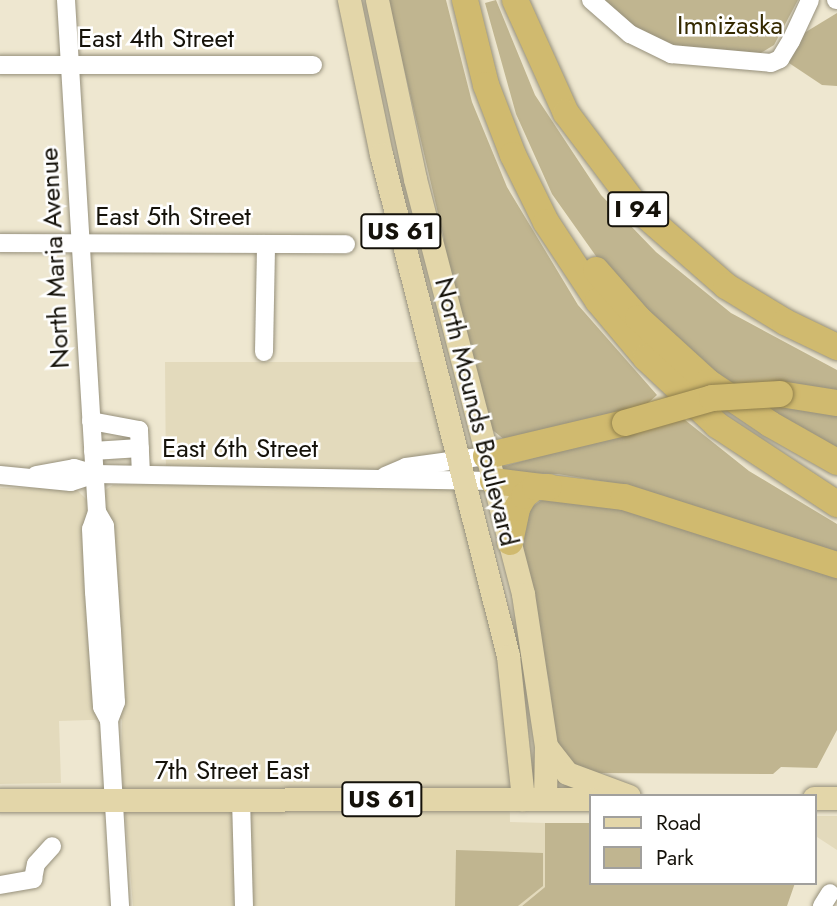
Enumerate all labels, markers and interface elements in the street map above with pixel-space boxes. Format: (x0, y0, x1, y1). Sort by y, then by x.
park label: Imniżaska (677, 10, 783, 42)
street label: East 4th Street (78, 23, 234, 55)
street label: North Maria Avenue (34, 147, 76, 369)
road number: I 94 (606, 188, 670, 230)
street label: East 5th Street (95, 201, 251, 233)
road number: US 61 (359, 210, 443, 252)
street label: North Mounds Boulevard (428, 275, 524, 549)
street label: East 6th Street (162, 433, 318, 465)
street label: 7th Street East (155, 755, 309, 787)
road number: US 61 (340, 778, 424, 820)
legend (588, 794, 816, 885)
text: Road (656, 808, 701, 838)
text: Park (656, 843, 693, 873)

